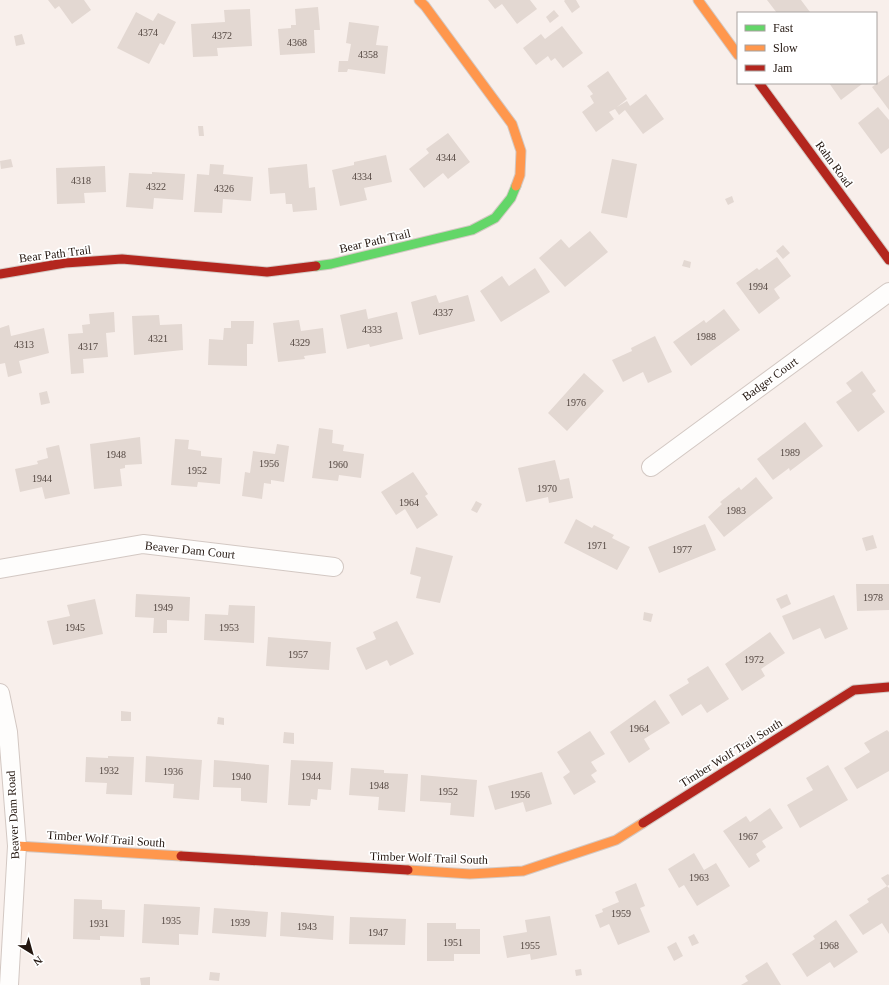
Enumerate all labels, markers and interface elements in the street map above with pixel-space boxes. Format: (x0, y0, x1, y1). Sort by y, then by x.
legend (737, 12, 877, 84)
text: Fast (773, 21, 794, 35)
house number: 4374 (138, 27, 158, 38)
house number: 4372 (212, 30, 232, 41)
house number: 4368 (287, 37, 307, 48)
text: Slow (773, 41, 798, 55)
house number: 4358 (358, 49, 378, 60)
text: Jam (773, 61, 793, 75)
street label: Rahn Road (813, 138, 855, 190)
house number: 4344 (436, 152, 456, 163)
house number: 4334 (352, 171, 372, 182)
house number: 4318 (71, 175, 91, 186)
house number: 4322 (146, 181, 166, 192)
house number: 4326 (214, 183, 234, 194)
street label: Bear Path Trail (338, 226, 413, 256)
street label: Bear Path Trail (18, 243, 93, 265)
house number: 1994 (748, 281, 768, 292)
house number: 4337 (433, 307, 453, 318)
house number: 4333 (362, 324, 382, 335)
house number: 1988 (696, 331, 716, 342)
house number: 4321 (148, 333, 168, 344)
house number: 4329 (290, 337, 310, 348)
house number: 4313 (14, 339, 34, 350)
house number: 4317 (78, 341, 98, 352)
street label: Badger Court (740, 354, 801, 404)
house number: 1976 (566, 397, 586, 408)
house number: 1989 (780, 447, 800, 458)
house number: 1948 (106, 449, 126, 460)
house number: 1956 (259, 458, 279, 469)
house number: 1960 (328, 459, 348, 470)
house number: 1952 (187, 465, 207, 476)
house number: 1944 (32, 473, 52, 484)
house number: 1970 (537, 483, 557, 494)
house number: 1964 (399, 497, 419, 508)
house number: 1983 (726, 505, 746, 516)
street label: Beaver Dam Court (144, 538, 236, 562)
house number: 1971 (587, 540, 607, 551)
house number: 1977 (672, 544, 692, 555)
house number: 1978 (863, 592, 883, 603)
house number: 1949 (153, 602, 173, 613)
house number: 1945 (65, 622, 85, 633)
house number: 1953 (219, 622, 239, 633)
house number: 1957 (288, 649, 308, 660)
house number: 1972 (744, 654, 764, 665)
street label: Timber Wolf Trail South (677, 716, 785, 790)
house number: 1964 (629, 723, 649, 734)
house number: 1932 (99, 765, 119, 776)
house number: 1936 (163, 766, 183, 777)
street label: Beaver Dam Road (4, 770, 22, 860)
house number: 1940 (231, 771, 251, 782)
house number: 1944 (301, 771, 321, 782)
house number: 1948 (369, 780, 389, 791)
house number: 1952 (438, 786, 458, 797)
house number: 1956 (510, 789, 530, 800)
street label: Timber Wolf Trail South (47, 828, 165, 850)
house number: 1967 (738, 831, 758, 842)
street label: Timber Wolf Trail South (370, 849, 488, 867)
house number: 1963 (689, 872, 709, 883)
house number: 1959 (611, 908, 631, 919)
house number: 1935 (161, 915, 181, 926)
house number: 1939 (230, 917, 250, 928)
house number: 1931 (89, 918, 109, 929)
house number: 1943 (297, 921, 317, 932)
house number: 1947 (368, 927, 388, 938)
north arrow (12, 933, 52, 973)
house number: 1951 (443, 937, 463, 948)
house number: 1955 (520, 940, 540, 951)
house number: 1968 (819, 940, 839, 951)
text: N (31, 954, 45, 968)

